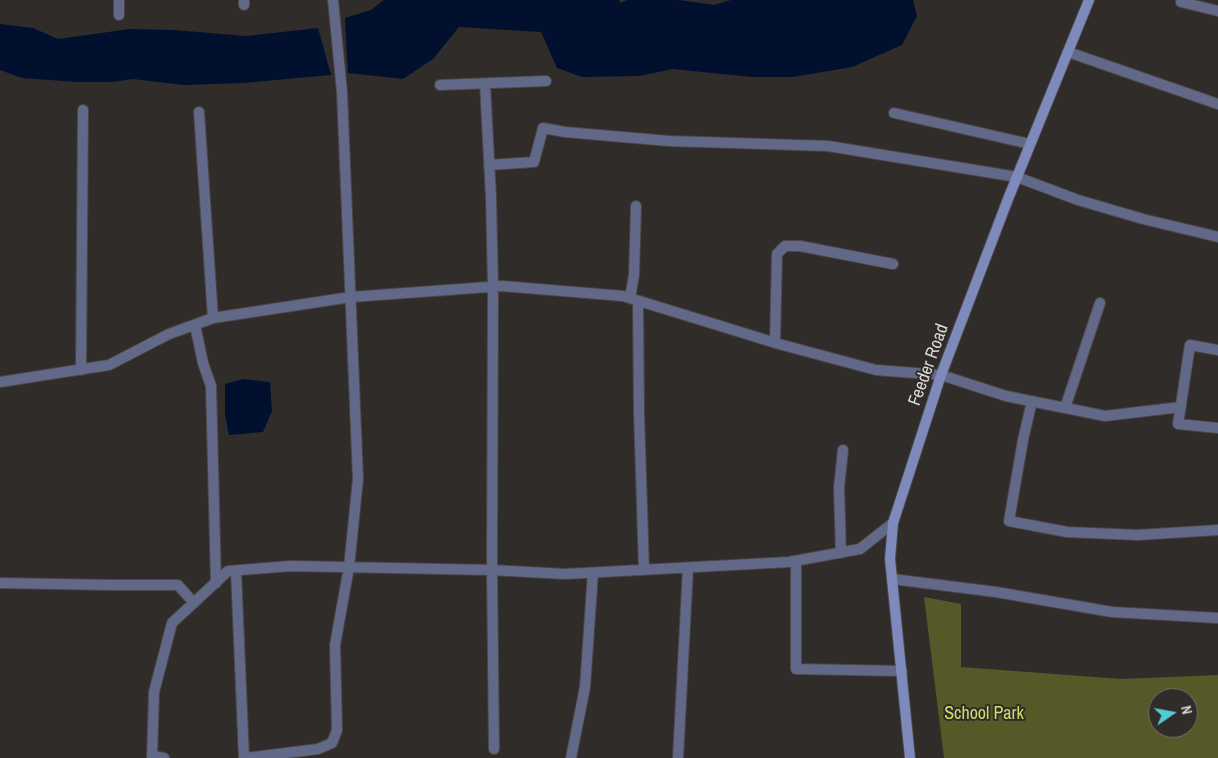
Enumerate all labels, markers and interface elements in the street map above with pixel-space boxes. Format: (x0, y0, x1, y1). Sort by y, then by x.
street label: Feeder Road (904, 321, 954, 409)
north arrow (1148, 688, 1198, 738)
park label: School Park (944, 703, 1024, 725)
text: N (1177, 704, 1196, 716)

